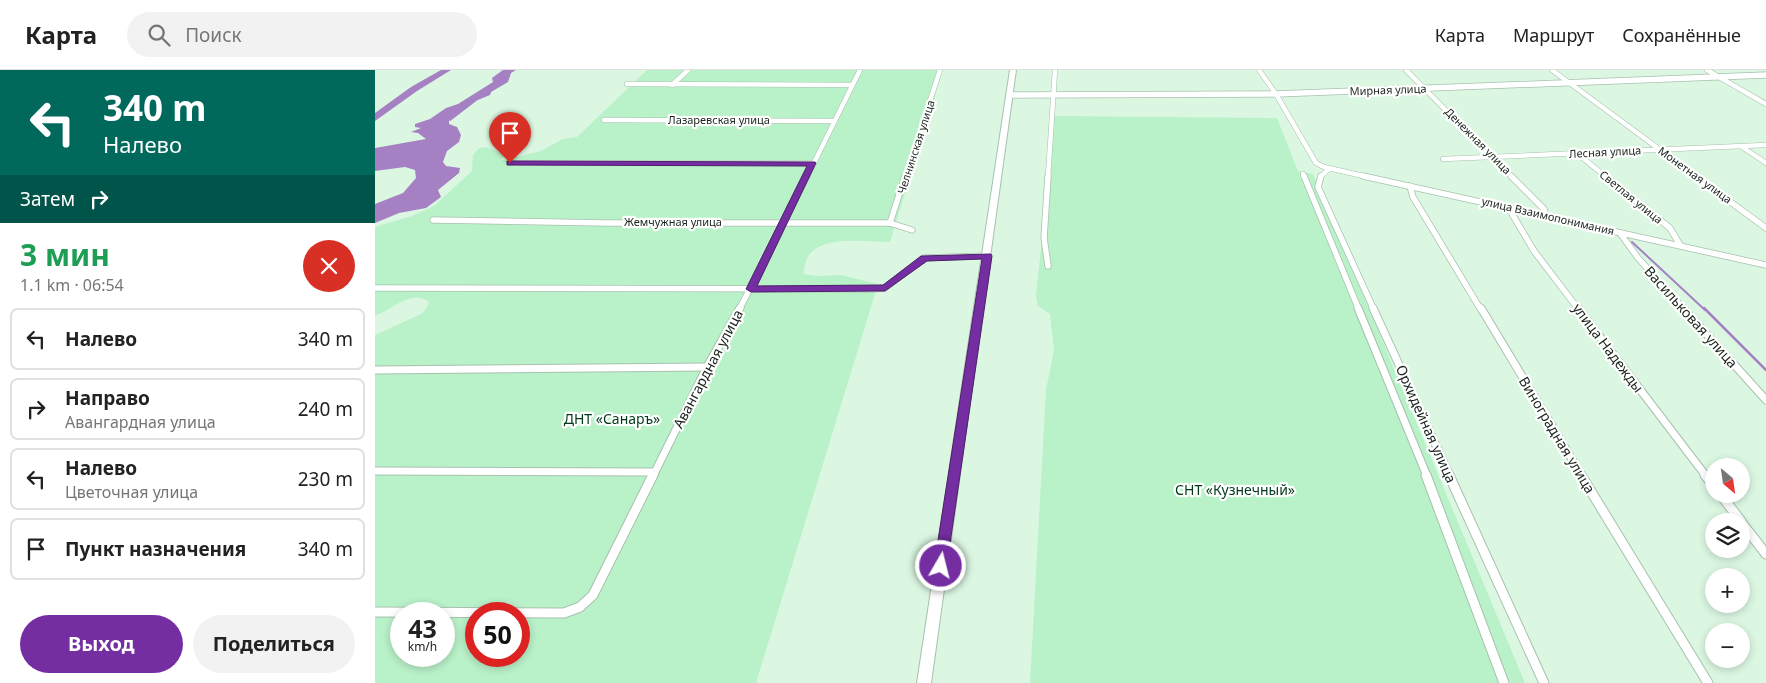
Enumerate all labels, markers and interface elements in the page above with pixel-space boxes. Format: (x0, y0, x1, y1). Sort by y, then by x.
search box (127, 12, 477, 57)
text: Карта (25, 18, 97, 51)
icon: search (145, 21, 173, 49)
text: Поиск (185, 22, 242, 48)
text: Карта (1435, 23, 1485, 47)
text: Маршрут (1513, 23, 1594, 47)
text: Сохранённые (1622, 23, 1741, 47)
street label: Мирная улица (1349, 81, 1427, 98)
text: 340 m (103, 84, 206, 131)
icon: left (20, 90, 85, 155)
street label: Челнинская улица (893, 98, 938, 196)
street label: Денежная улица (1442, 104, 1515, 177)
pin (489, 112, 531, 163)
street label: Лазаревская улица (668, 112, 770, 127)
icon: arrive (496, 119, 524, 147)
text: Налево (103, 129, 182, 159)
street label: Лесная улица (1568, 142, 1642, 161)
street label: Монетная улица (1655, 143, 1735, 206)
street label: Светлая улица (1597, 167, 1666, 227)
icon: right (85, 185, 113, 213)
text: Затем (20, 186, 75, 212)
street label: улица Взаимопонимания (1480, 193, 1616, 238)
street label: Жемчужная улица (624, 214, 722, 229)
text: 3 мин (20, 234, 110, 275)
button: close (303, 240, 355, 292)
street label: Васильковая улица (1641, 262, 1742, 372)
text: 1.1 km · 06:54 (20, 274, 124, 296)
street label: улица Надежды (1569, 299, 1648, 396)
street label: Авангардная улица (668, 306, 747, 431)
icon: left (22, 325, 50, 353)
text: Налево (65, 326, 137, 352)
text: 340 m (298, 326, 353, 352)
street label: Орхидейная улица (1392, 362, 1461, 486)
street label: Виноградная улица (1515, 373, 1600, 497)
text: Направо (65, 385, 150, 411)
icon: right (22, 395, 50, 423)
text: 240 m (298, 396, 353, 422)
park label: ДНТ «Санаръ» (564, 409, 660, 428)
text: Авангардная улица (65, 411, 216, 433)
text: Налево (65, 455, 137, 481)
north arrow (1705, 458, 1750, 502)
map controls (1705, 458, 1750, 668)
icon: left (22, 465, 50, 493)
text: 230 m (298, 466, 353, 492)
park label: СНТ «Кузнечный» (1175, 480, 1295, 499)
text: Цветочная улица (65, 481, 198, 503)
button: layers (1705, 513, 1750, 558)
icon: arrive (22, 535, 50, 563)
text: Пункт назначения (65, 536, 246, 562)
text: 340 m (298, 536, 353, 562)
position arrow (914, 539, 966, 591)
button: + (1705, 568, 1750, 613)
speed limit sign: 50 (465, 602, 530, 667)
text: 43 (408, 611, 437, 645)
button: Выход (20, 615, 183, 673)
button: Поделиться (193, 615, 355, 673)
button: − (1705, 623, 1750, 668)
text: km/h (408, 638, 437, 655)

